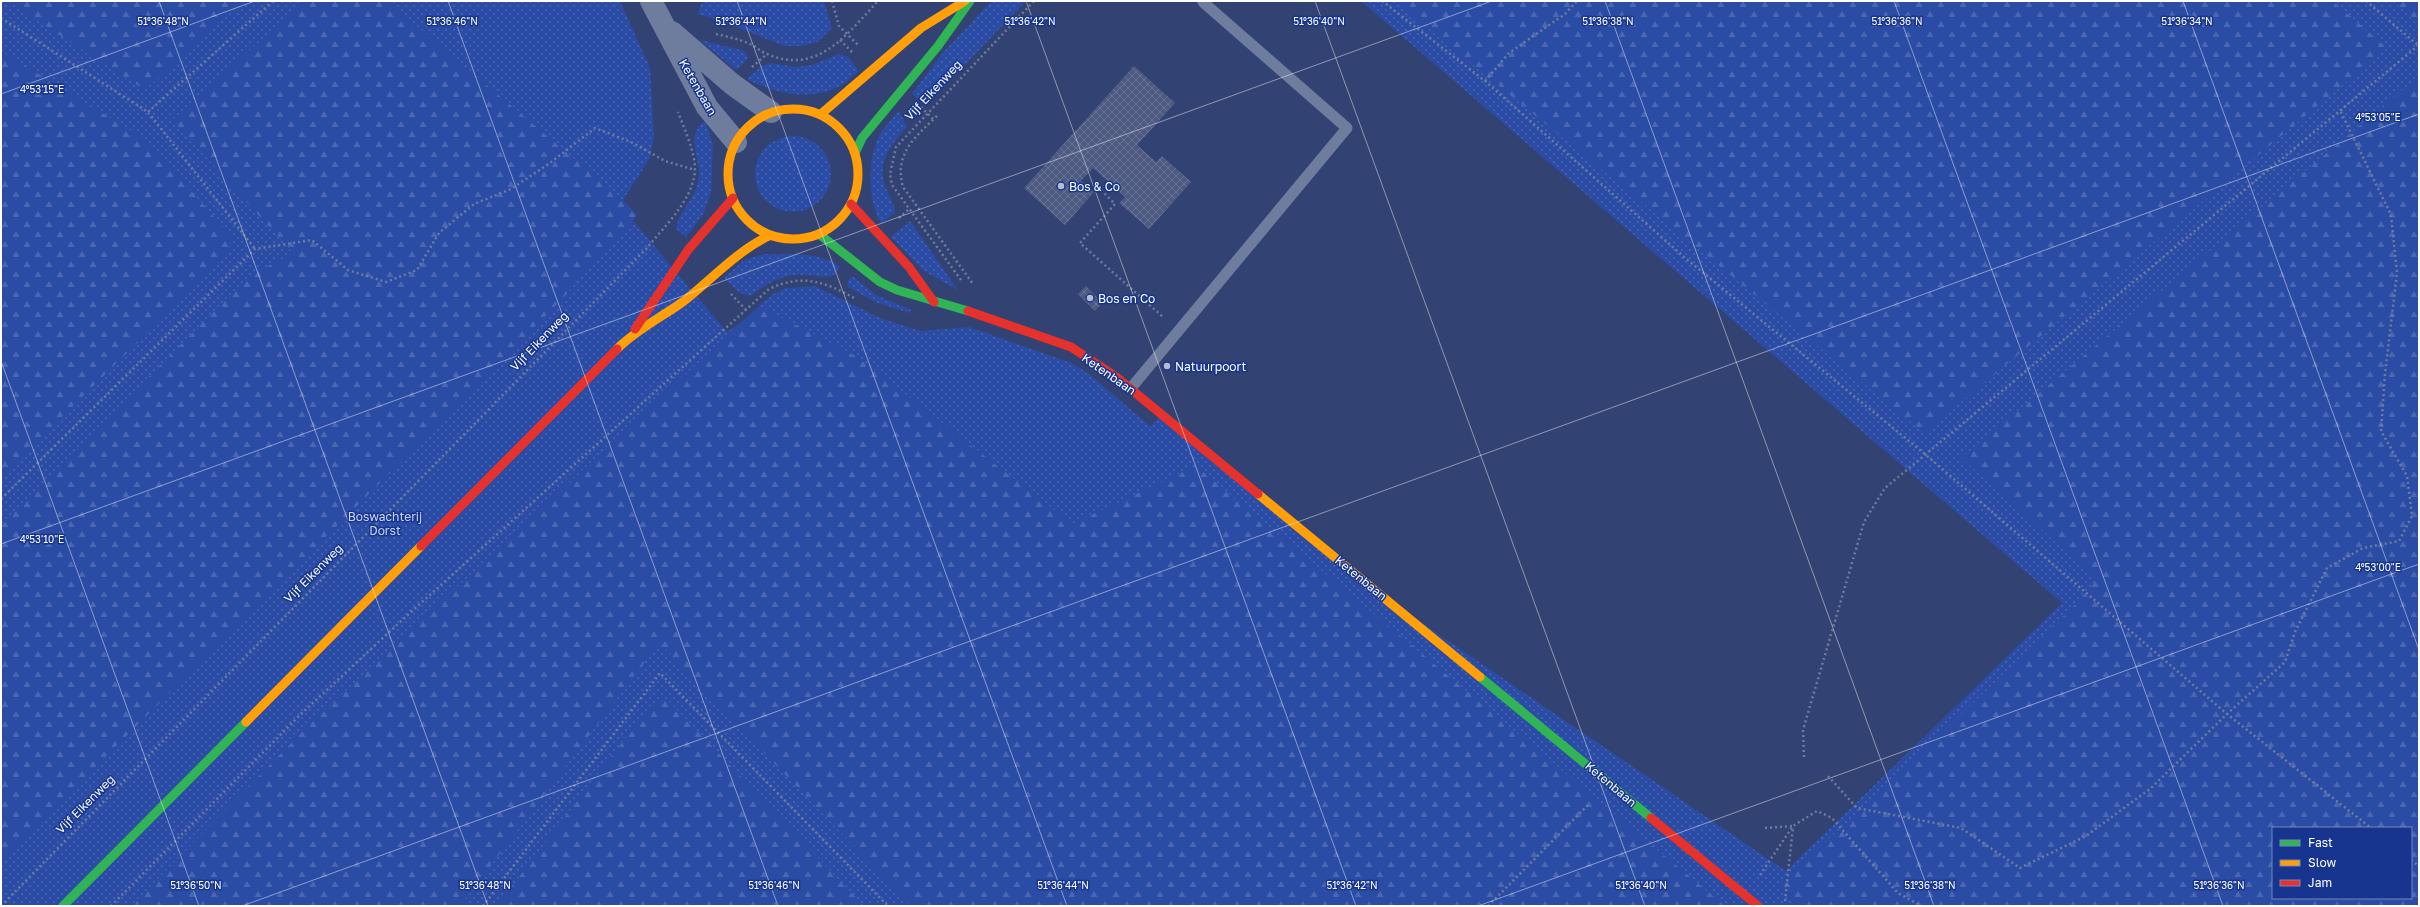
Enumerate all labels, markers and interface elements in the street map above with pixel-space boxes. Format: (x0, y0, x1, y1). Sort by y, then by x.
text: 51°36'48"N (137, 15, 189, 27)
text: 51°36'46"N (426, 15, 478, 27)
text: 51°36'44"N (715, 15, 767, 27)
text: 51°36'42"N (1004, 15, 1056, 27)
text: 51°36'40"N (1293, 15, 1345, 27)
text: 51°36'38"N (1582, 15, 1634, 27)
text: 51°36'36"N (1871, 15, 1923, 27)
text: 51°36'34"N (2161, 15, 2213, 27)
street label: Ketenbaan (676, 56, 720, 118)
street label: Vijf Eikenweg (901, 57, 965, 123)
text: 4°53'15"E (20, 83, 64, 95)
text: 4°53'05"E (2355, 111, 2401, 123)
place label: Bos & Co (1069, 179, 1120, 194)
marker: Bos & Co (1056, 181, 1066, 191)
place label: Bos en Co (1098, 291, 1155, 306)
marker: Bos en Co (1085, 293, 1095, 303)
street label: Vijf Eikenweg (507, 308, 571, 374)
street label: Ketenbaan (1079, 350, 1139, 398)
place label: Natuurpoort (1175, 359, 1246, 374)
marker: Natuurpoort (1162, 361, 1172, 371)
park label: Boswachterij Dorst (348, 509, 422, 538)
text: 4°53'10"E (20, 533, 64, 545)
street label: Vijf Eikenweg (280, 540, 346, 606)
street label: Ketenbaan (1332, 553, 1390, 603)
text: 4°53'00"E (2355, 561, 2401, 573)
street label: Ketenbaan (1582, 758, 1640, 810)
street label: Vijf Eikenweg (52, 771, 118, 837)
legend (2272, 827, 2412, 899)
text: Fast (2308, 835, 2333, 850)
text: Slow (2308, 855, 2336, 870)
text: Jam (2308, 875, 2332, 890)
text: 51°36'50"N (170, 879, 222, 891)
text: 51°36'48"N (459, 879, 511, 891)
text: 51°36'46"N (748, 879, 800, 891)
text: 51°36'44"N (1037, 879, 1089, 891)
text: 51°36'42"N (1326, 879, 1378, 891)
text: 51°36'40"N (1615, 879, 1667, 891)
text: 51°36'38"N (1904, 879, 1956, 891)
text: 51°36'36"N (2193, 879, 2245, 891)

